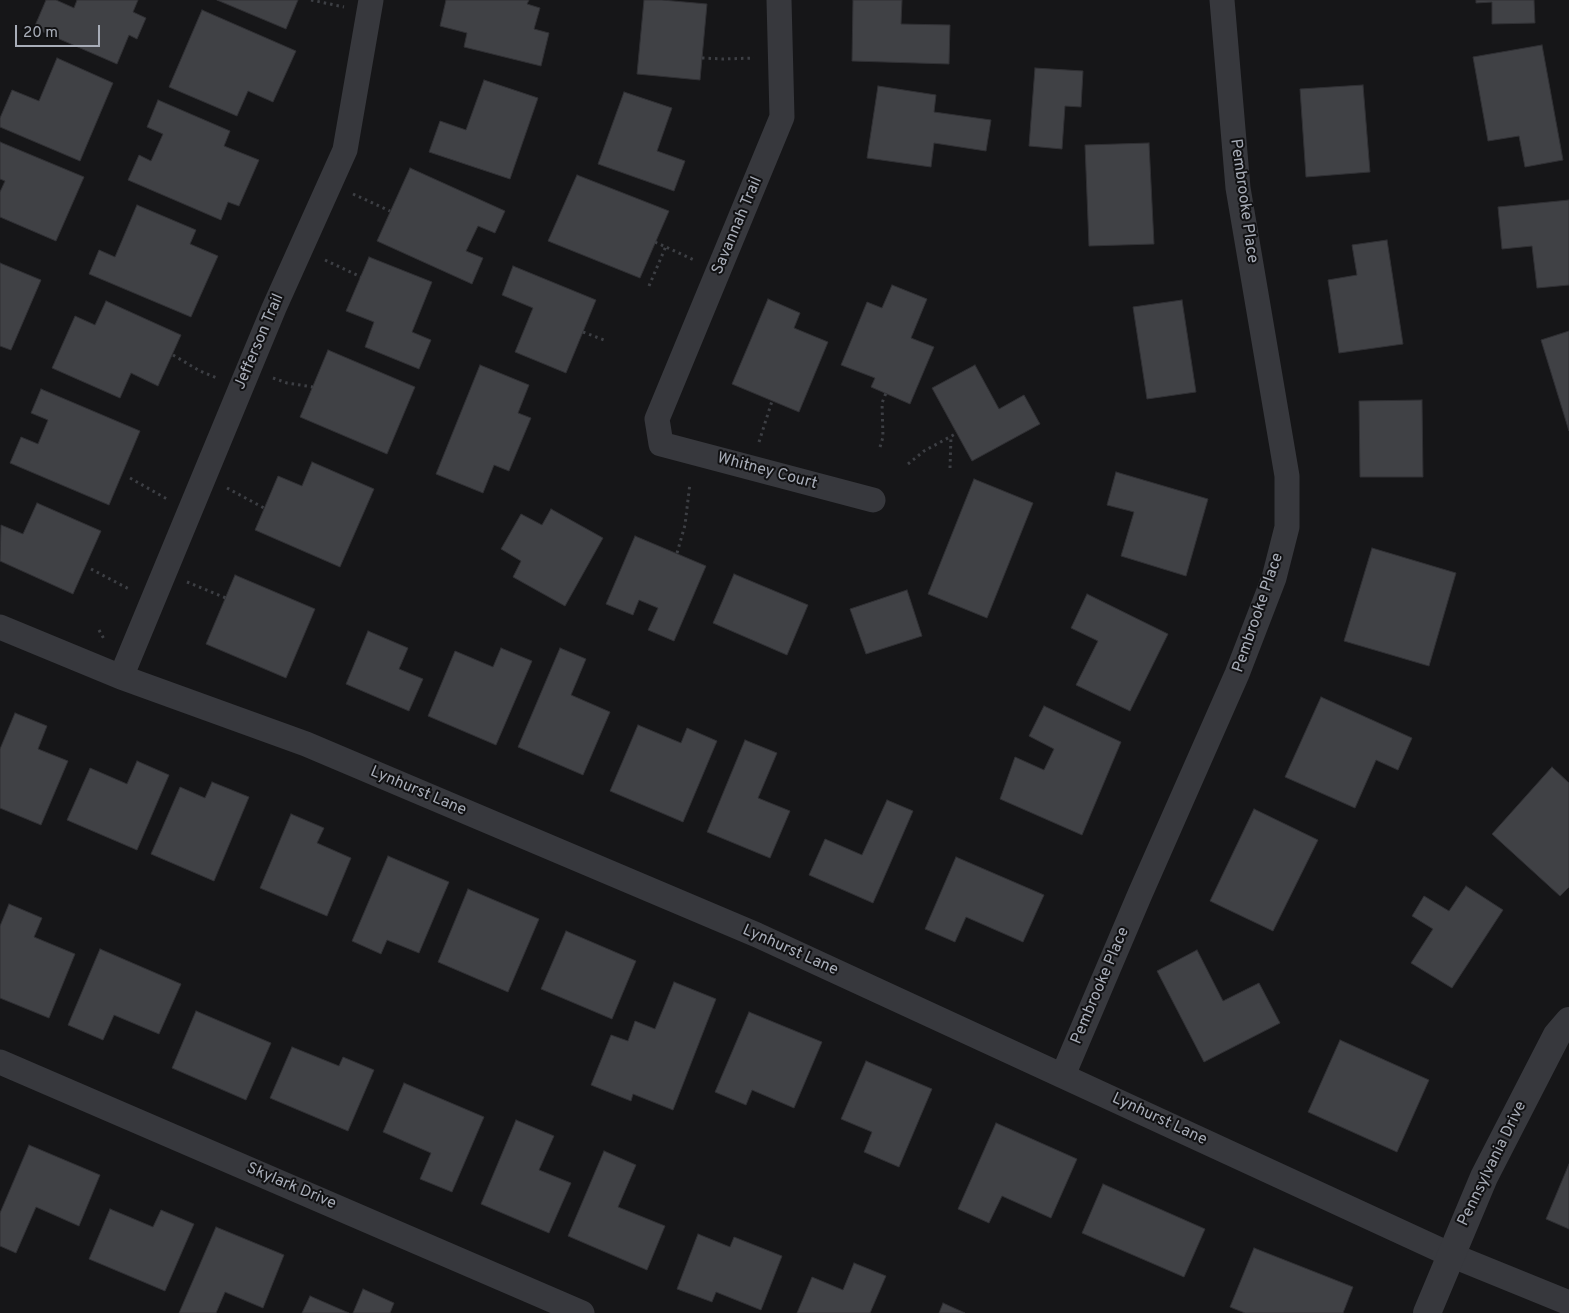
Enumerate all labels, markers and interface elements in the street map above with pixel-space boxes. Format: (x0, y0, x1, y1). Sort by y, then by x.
scale bar (18, 15, 102, 47)
text: 20 m (23, 24, 58, 43)
street label: Pembrooke Place (1225, 138, 1261, 264)
street label: Savannah Trail (709, 174, 767, 278)
street label: Jefferson Trail (231, 291, 289, 393)
street label: Whitney Court (715, 449, 819, 495)
street label: Pembrooke Place (1230, 551, 1288, 675)
street label: Lynhurst Lane (367, 763, 469, 821)
street label: Lynhurst Lane (739, 921, 841, 981)
street label: Pembrooke Place (1068, 925, 1134, 1047)
street label: Lynhurst Lane (1108, 1090, 1210, 1150)
street label: Pennsylvania Drive (1454, 1098, 1532, 1230)
street label: Skylark Drive (243, 1160, 339, 1214)

